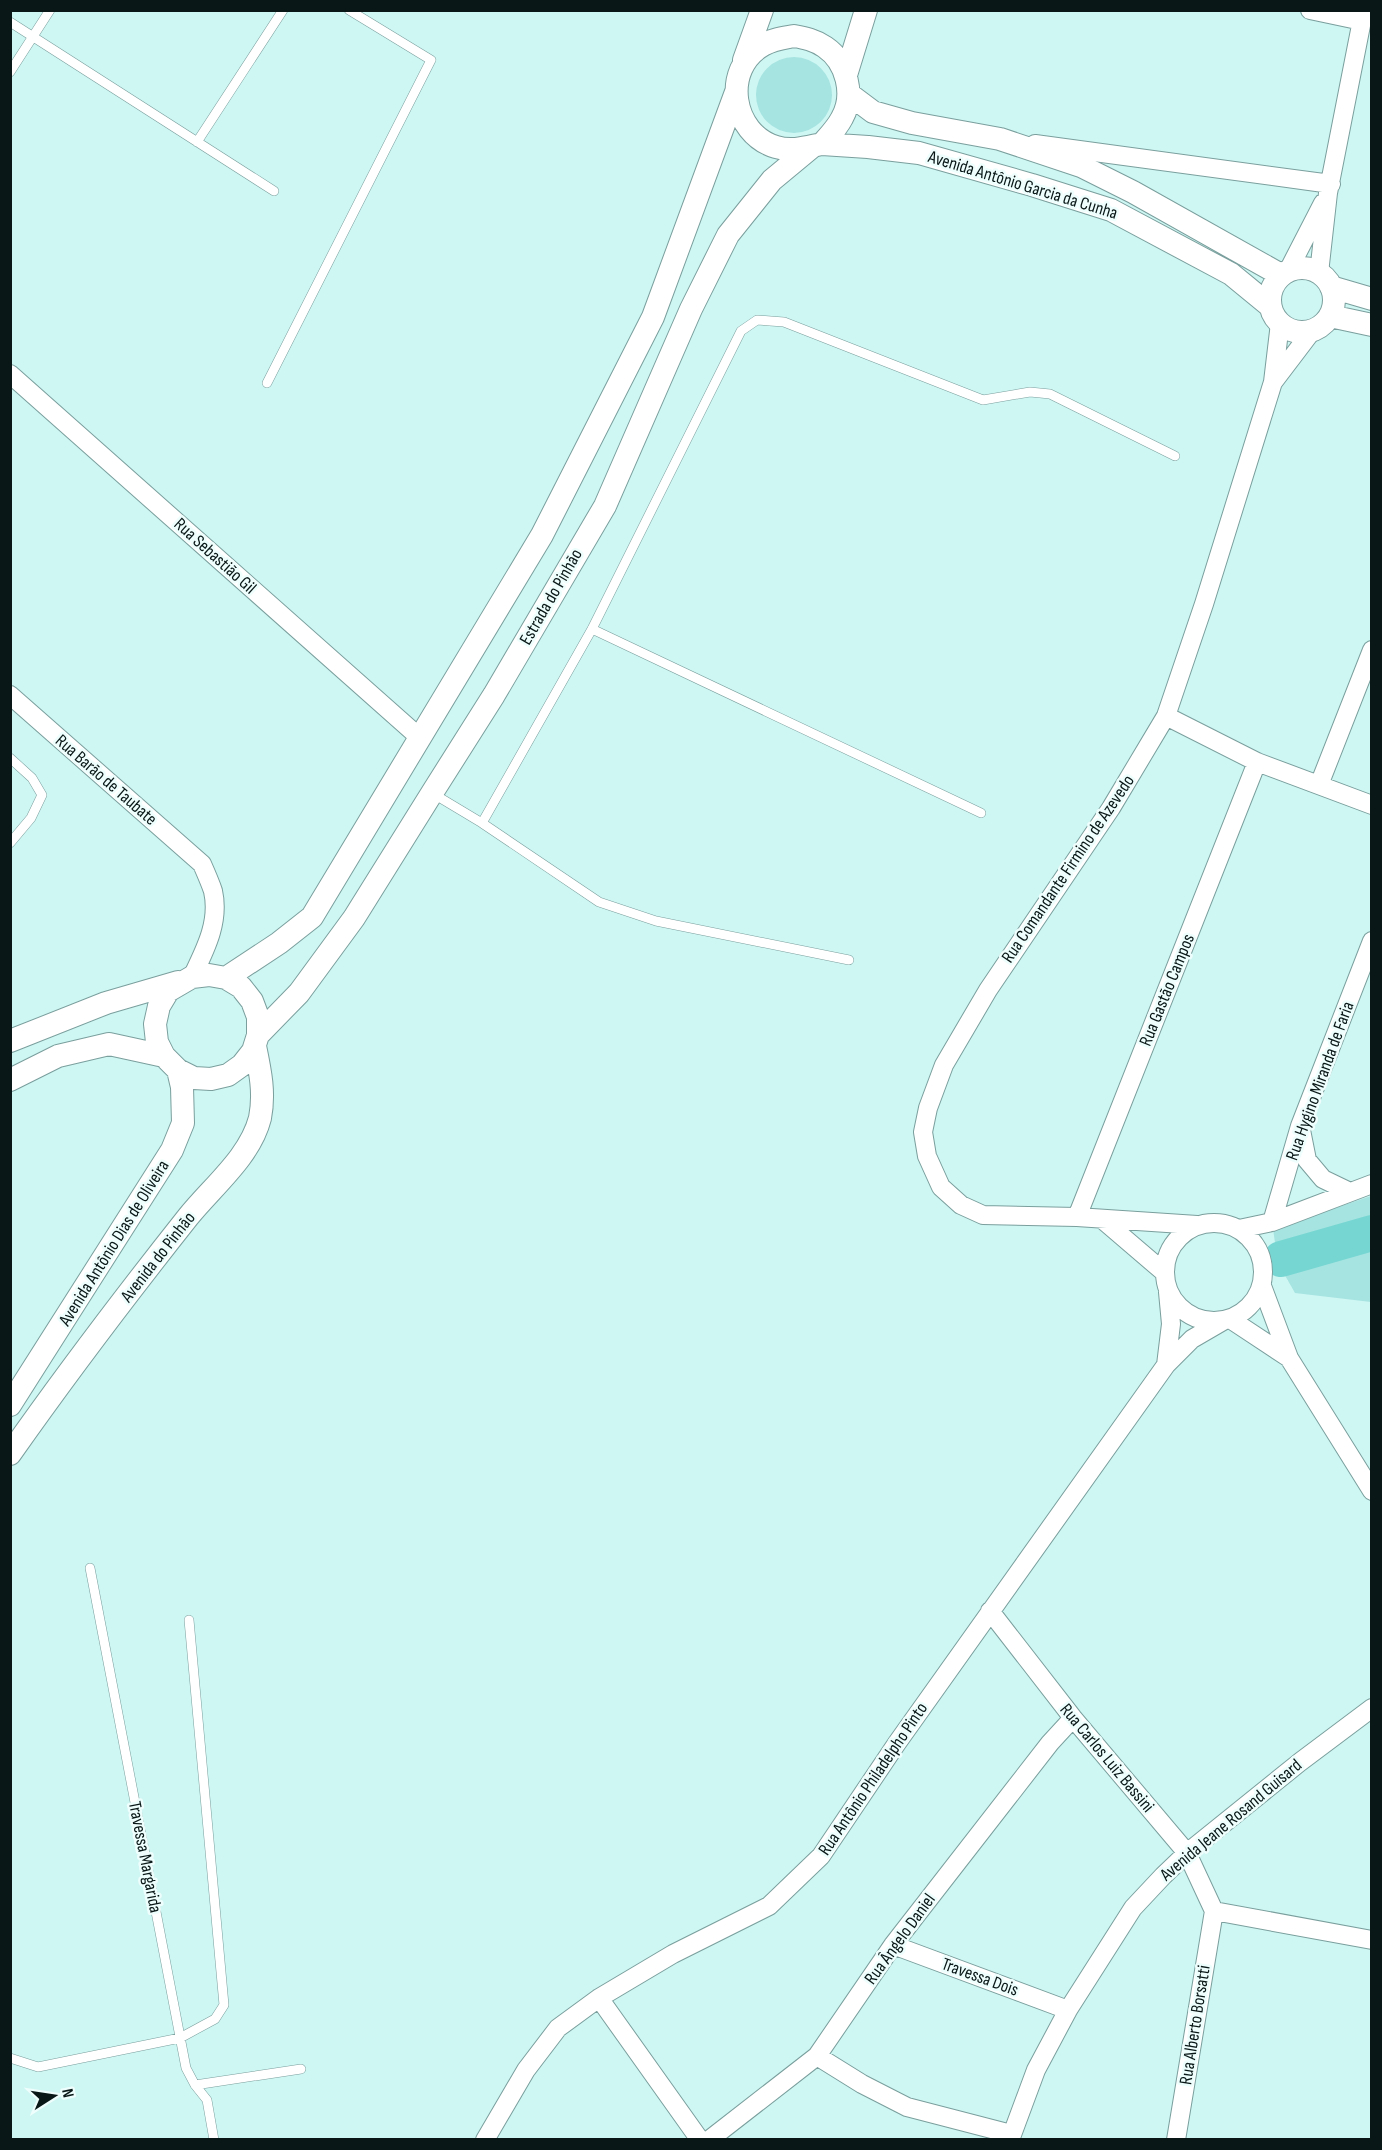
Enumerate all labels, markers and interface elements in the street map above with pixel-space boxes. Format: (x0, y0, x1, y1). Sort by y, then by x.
street label: Avenida Antônio Garcia da Cunha (925, 146, 1120, 224)
street label: Rua Sebastião Gil (170, 514, 260, 598)
street label: Estrada do Pinhão (515, 545, 587, 649)
street label: Rua Barão de Taubate (51, 730, 161, 830)
street label: Rua Comandante Firmino de Azevedo (997, 771, 1139, 967)
street label: Rua Gastão Campos (1135, 931, 1199, 1049)
street label: Rua Hygino Miranda de Faria (1282, 999, 1358, 1163)
street label: Avenida Antônio Dias de Oliveira (54, 1156, 174, 1330)
street label: Avenida do Pinhão (116, 1208, 200, 1307)
street label: Rua Antônio Philadelpho Pinto (814, 1699, 932, 1859)
street label: Rua Carlos Luiz Bassini (1055, 1699, 1159, 1817)
street label: Avenida Jeane Rosand Guisard (1155, 1755, 1306, 1886)
street label: Travessa Margarida (124, 1799, 166, 1915)
street label: Rua Ângelo Daniel (860, 1890, 940, 1988)
street label: Travessa Dois (939, 1953, 1021, 2001)
street label: Rua Alberto Borsatti (1175, 1964, 1215, 2086)
north arrow (24, 2066, 84, 2126)
text: N (57, 2087, 77, 2099)

